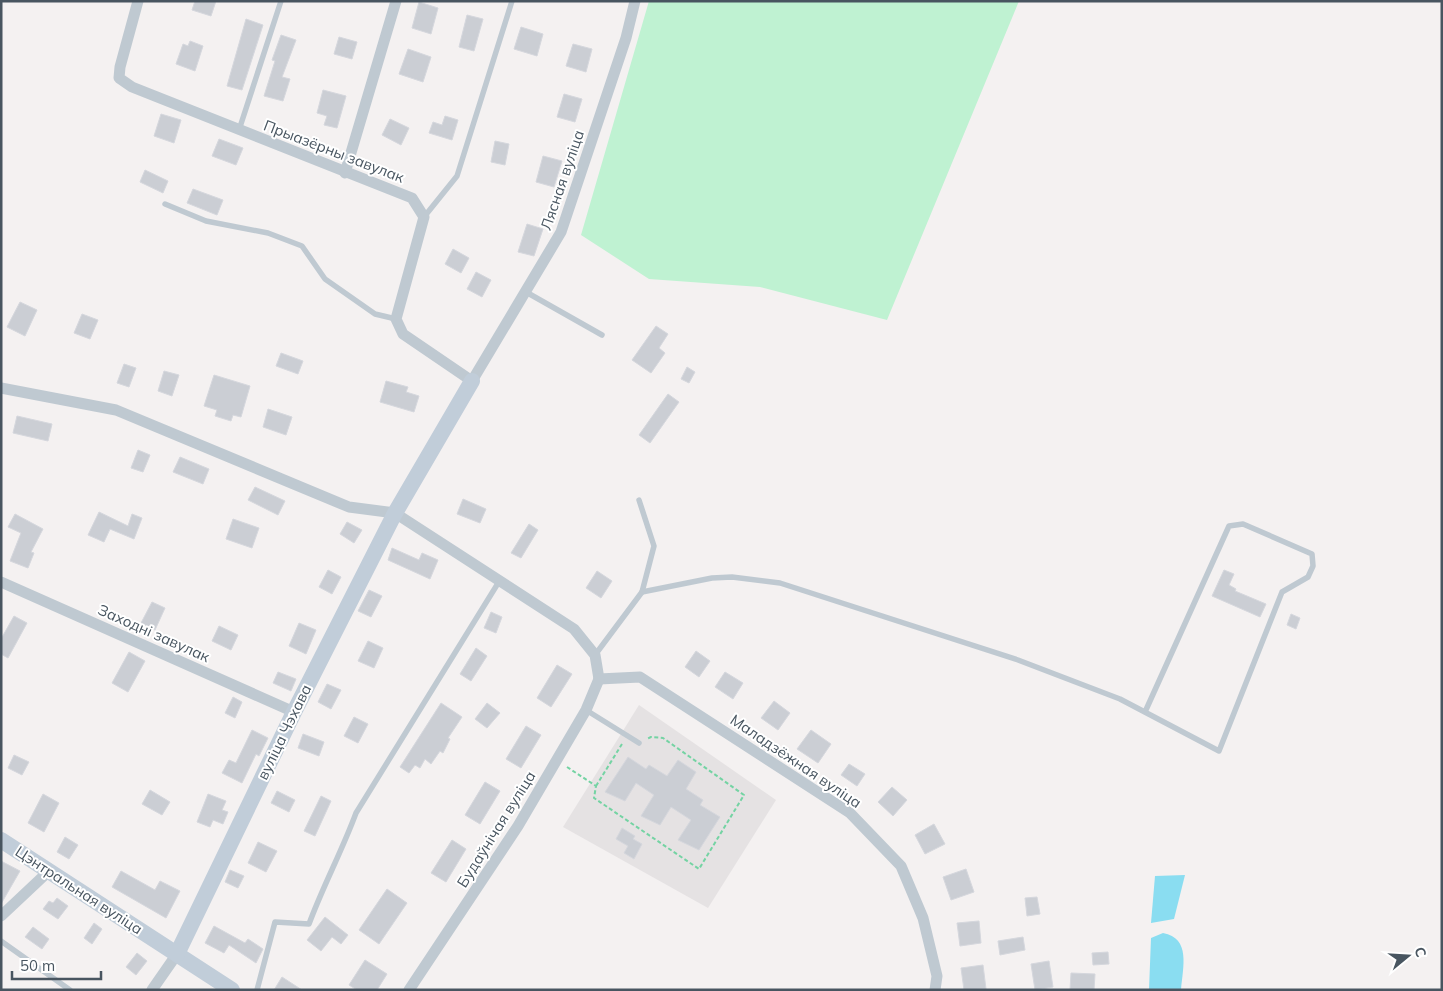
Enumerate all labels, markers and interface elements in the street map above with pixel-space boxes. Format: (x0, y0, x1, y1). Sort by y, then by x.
street label: Прыазёрны завулак (261, 115, 408, 187)
street label: Лясная вуліца (536, 128, 588, 232)
street label: Заходні завулак (95, 600, 214, 667)
street label: вуліца Чэхава (253, 681, 315, 783)
street label: Маладзёжная вуліца (727, 710, 865, 812)
street label: Будаўнічая вуліца (452, 767, 540, 891)
street label: Цэнтральная вуліца (12, 842, 146, 938)
north arrow (1383, 931, 1433, 981)
text: С (1410, 945, 1430, 959)
scale bar (12, 948, 101, 980)
text: 50 m (20, 956, 55, 975)

